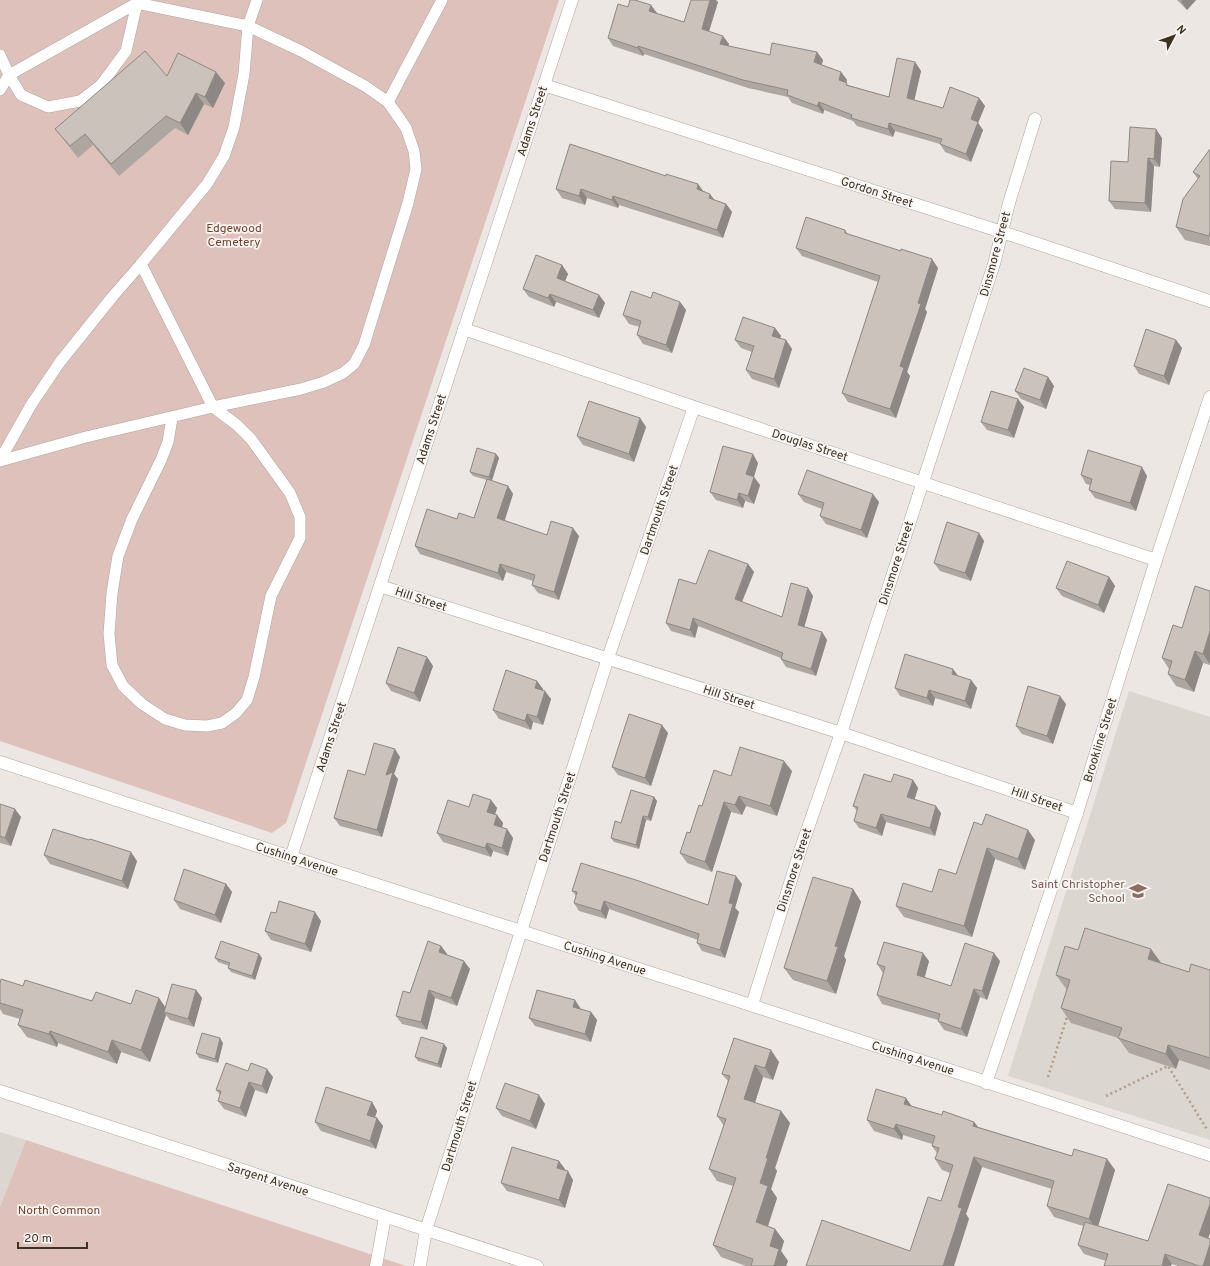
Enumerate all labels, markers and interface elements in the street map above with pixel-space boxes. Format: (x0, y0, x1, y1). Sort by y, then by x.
north arrow (1154, 16, 1194, 56)
text: N (1173, 23, 1189, 38)
street label: Adams Street (514, 84, 552, 158)
street label: Gordon Street (838, 174, 915, 212)
street label: Dinsmore Street (977, 210, 1015, 298)
park label: Edgewood Cemetery (206, 221, 262, 251)
street label: Adams Street (413, 392, 451, 466)
street label: Douglas Street (770, 426, 850, 466)
street label: Dartmouth Street (637, 463, 683, 557)
street label: Dinsmore Street (876, 519, 918, 607)
street label: Hill Street (393, 584, 449, 616)
street label: Hill Street (701, 682, 757, 714)
street label: Brookline Street (1080, 696, 1121, 785)
street label: Adams Street (313, 700, 351, 774)
street label: Dartmouth Street (536, 770, 580, 865)
street label: Hill Street (1009, 784, 1065, 816)
street label: Dinsmore Street (774, 826, 816, 914)
street label: Cushing Avenue (253, 839, 340, 881)
place label: Saint Christopher School (1031, 877, 1125, 907)
school or university icon: Saint Christopher School (1128, 881, 1148, 901)
street label: Cushing Avenue (561, 938, 648, 980)
street label: Cushing Avenue (869, 1038, 956, 1080)
street label: Dartmouth Street (439, 1079, 481, 1174)
street label: Sargent Avenue (225, 1159, 311, 1201)
park label: North Common (18, 1203, 100, 1219)
scale bar (18, 1224, 87, 1250)
text: 20 m (24, 1231, 52, 1247)

